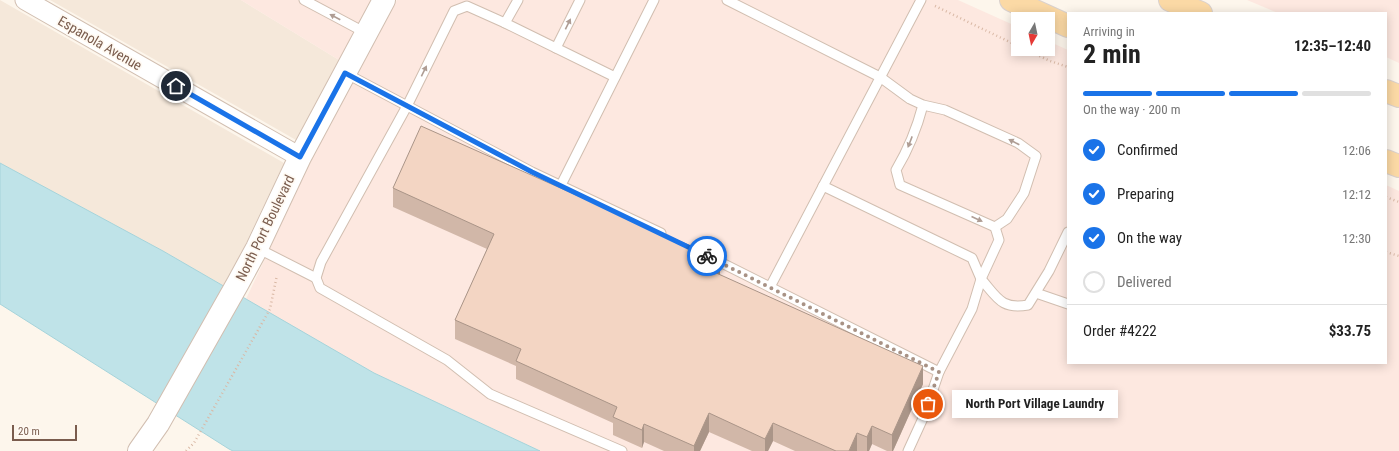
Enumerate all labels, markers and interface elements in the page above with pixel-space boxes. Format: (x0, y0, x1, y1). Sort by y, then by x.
north arrow (1011, 12, 1055, 56)
map controls (1011, 12, 1055, 56)
street label: Espanola Avenue (55, 13, 145, 74)
one-way arrow (329, 13, 341, 20)
one-way arrow (565, 18, 571, 30)
text: Arriving in (1083, 24, 1135, 39)
text: 12:35–12:40 (1294, 37, 1371, 55)
text: 2 min (1083, 39, 1141, 69)
one-way arrow (421, 65, 427, 76)
pin (159, 69, 193, 103)
icon: home (165, 75, 187, 97)
text: On the way · 200 m (1083, 102, 1180, 117)
one-way arrow (907, 137, 913, 149)
one-way arrow (1009, 138, 1020, 145)
icon: check (1083, 139, 1105, 161)
text: Confirmed (1117, 141, 1178, 159)
text: 12:06 (1342, 143, 1371, 158)
street label: North Port Boulevard (232, 172, 298, 284)
icon: check (1083, 183, 1105, 205)
text: Preparing (1117, 185, 1174, 203)
text: 12:12 (1342, 187, 1371, 202)
one-way arrow (971, 216, 982, 222)
icon: check (1083, 227, 1105, 249)
text: On the way (1117, 229, 1182, 247)
text: 12:30 (1342, 231, 1371, 246)
courier (687, 236, 727, 276)
icon: bike (696, 245, 718, 267)
text: Delivered (1117, 273, 1172, 291)
text: Order #4222 (1083, 322, 1157, 340)
text: $33.75 (1329, 322, 1371, 340)
pin (911, 387, 945, 421)
callout: North Port Village Laundry (952, 390, 1118, 418)
icon: bag (917, 393, 939, 415)
text: North Port Village Laundry (966, 396, 1104, 411)
scale bar (12, 423, 77, 442)
text: 20 m (18, 425, 40, 438)

